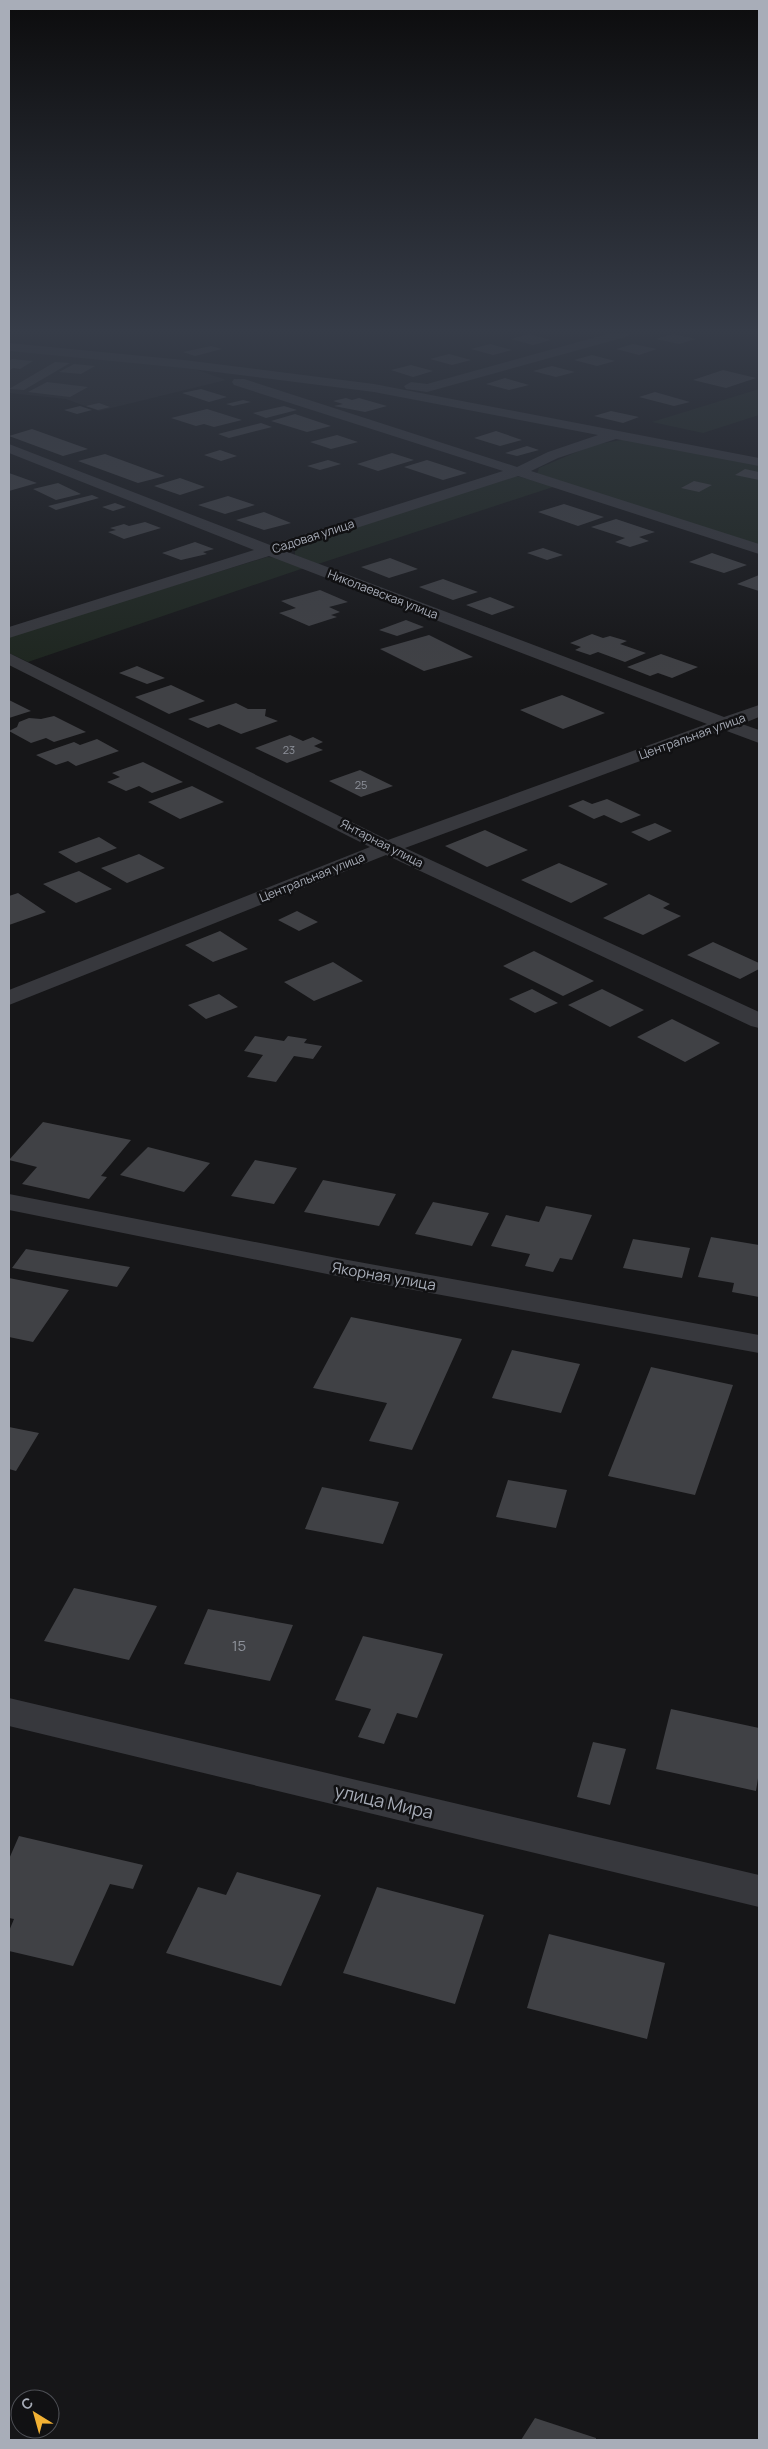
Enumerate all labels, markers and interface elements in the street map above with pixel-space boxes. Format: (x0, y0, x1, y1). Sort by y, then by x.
street label: Садовая улица (270, 515, 356, 557)
street label: Николаевская улица (325, 565, 441, 623)
street label: Центральная улица (636, 709, 748, 763)
house number: 23 (283, 742, 295, 757)
house number: 25 (355, 777, 367, 792)
street label: Янтарная улица (338, 815, 426, 871)
street label: Центральная улица (257, 848, 367, 906)
street label: Якорная улица (330, 1257, 438, 1295)
house number: 15 (232, 1635, 246, 1656)
street label: улица Мира (332, 1778, 436, 1824)
north arrow (10, 2389, 60, 2439)
text: С (17, 2393, 37, 2414)

